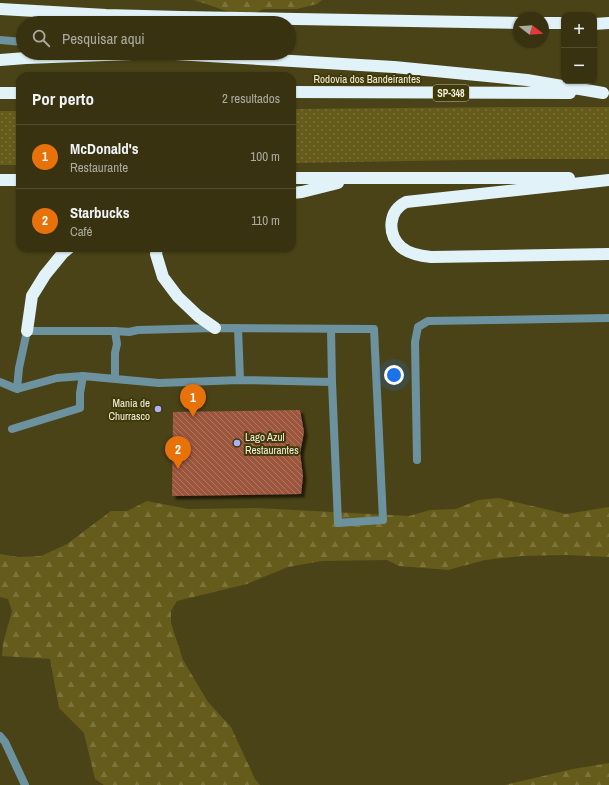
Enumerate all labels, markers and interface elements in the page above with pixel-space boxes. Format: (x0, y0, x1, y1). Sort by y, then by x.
north arrow (513, 12, 549, 48)
map controls (561, 12, 597, 84)
button: + (561, 12, 597, 48)
search box (16, 16, 296, 60)
icon: search (30, 27, 52, 49)
text: Pesquisar aqui (62, 28, 145, 49)
button: − (561, 48, 597, 84)
street label: Rodovia dos Bandeirantes (314, 72, 421, 86)
road number: SP-348 (433, 85, 469, 101)
text: Por perto (32, 87, 94, 110)
text: 2 resultados (222, 90, 280, 107)
text: McDonald's (70, 138, 139, 159)
text: 1 (42, 148, 48, 165)
text: 100 m (250, 148, 280, 165)
text: Restaurante (70, 159, 128, 176)
text: Starbucks (70, 202, 129, 223)
text: 2 (42, 212, 48, 229)
text: 110 m (251, 212, 280, 229)
text: Café (70, 223, 93, 240)
your location (384, 365, 404, 385)
pin: 1 (180, 384, 206, 417)
place label: Mania de Churrasco (108, 396, 150, 423)
marker: Mania de Churrasco (153, 404, 163, 414)
place label: Lago Azul Restaurantes (245, 430, 299, 457)
pin: 2 (165, 436, 191, 469)
marker: Lago Azul Restaurantes (232, 438, 242, 448)

